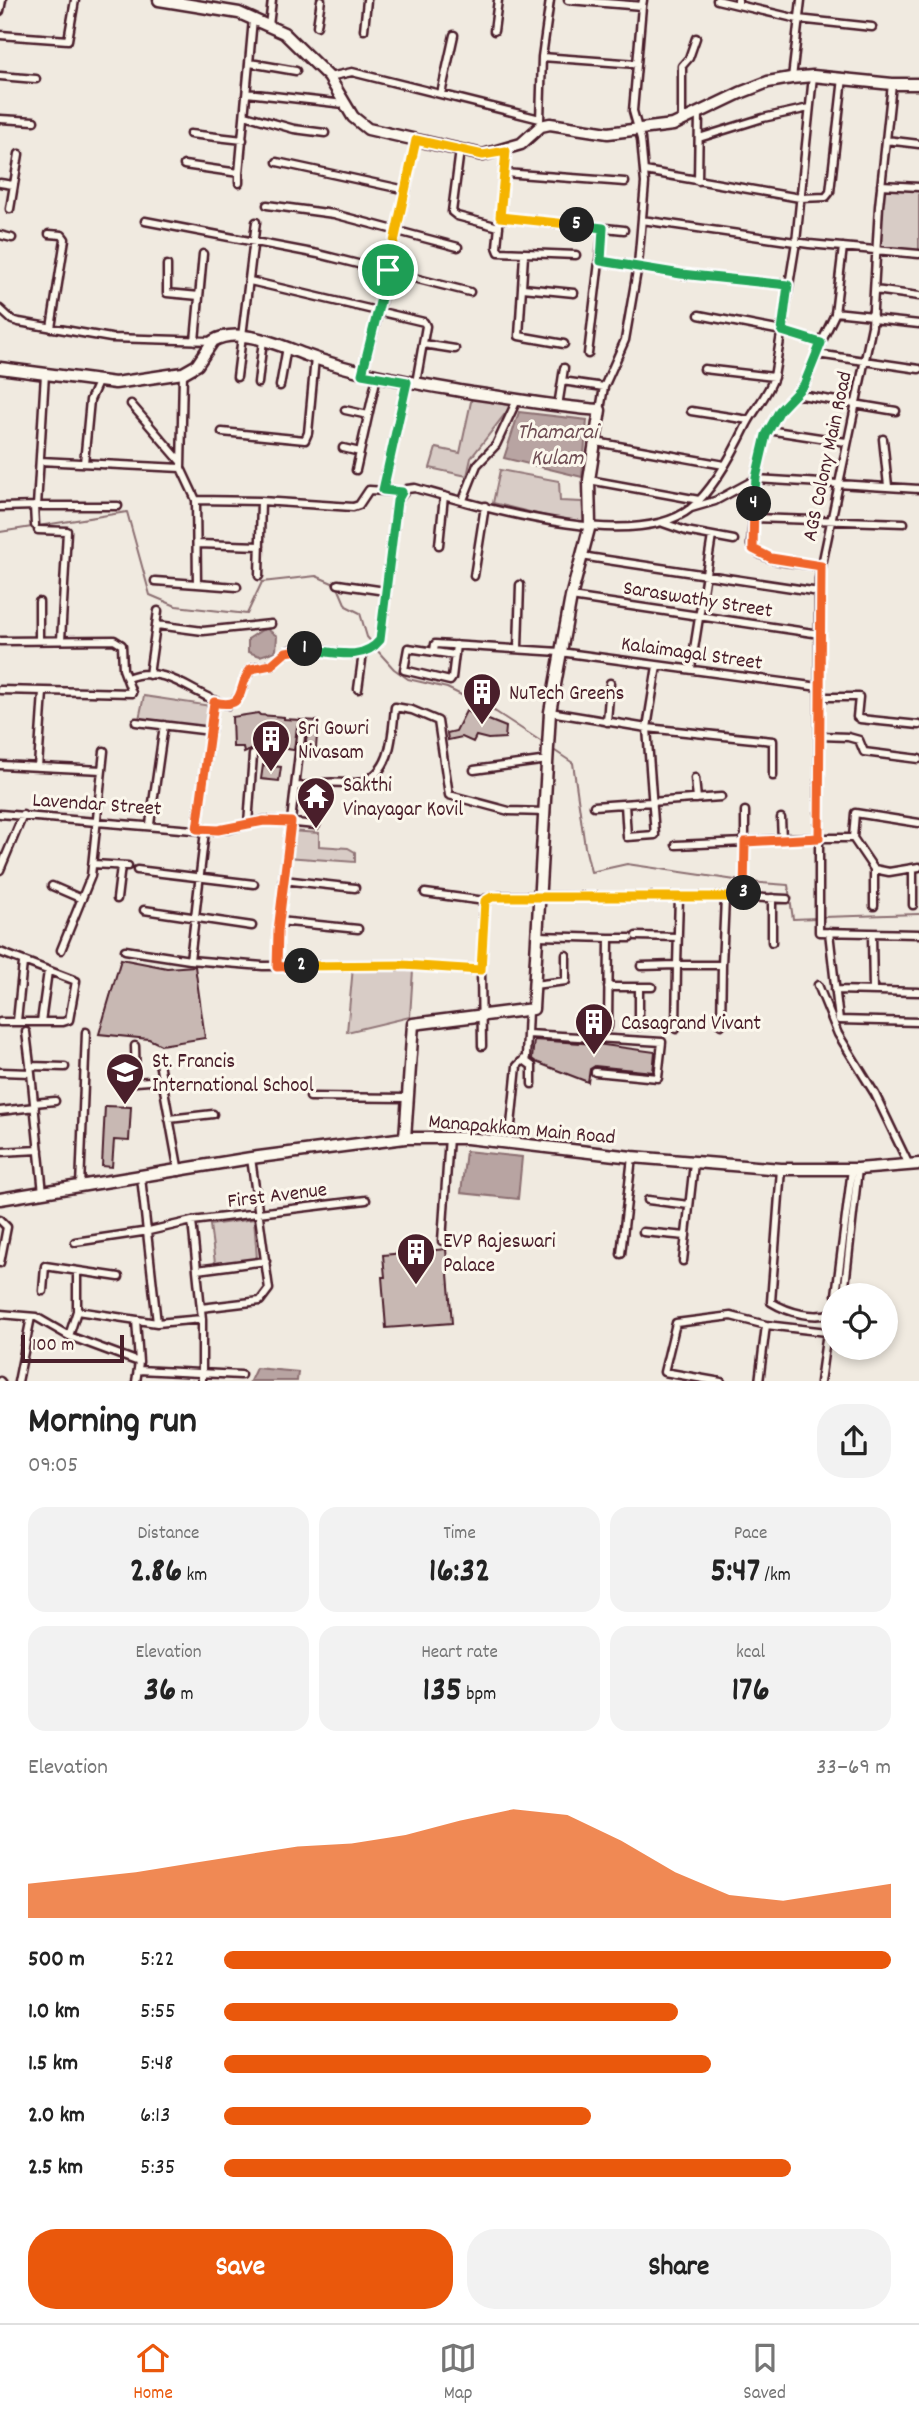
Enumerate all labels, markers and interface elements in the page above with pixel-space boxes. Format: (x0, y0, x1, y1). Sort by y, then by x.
pin: 5 (560, 208, 594, 243)
text: 5 (572, 211, 581, 238)
pin (358, 240, 418, 300)
icon: arrive (369, 251, 407, 289)
street label: AGS Colony Main Road (796, 369, 862, 544)
water label: Thamarai Kulam (517, 417, 601, 476)
pin: 4 (736, 486, 772, 522)
text: 4 (750, 490, 757, 517)
street label: Saraswathy Street (621, 574, 775, 628)
street label: Kalaimagal Street (619, 630, 764, 680)
pin: 1 (288, 632, 322, 666)
text: 1 (302, 635, 307, 662)
building icon: NuTech Greens (461, 671, 503, 726)
place label: NuTech Greens (509, 680, 624, 710)
place label: Sri Gowri Nivasam (298, 715, 369, 769)
building icon: Sri Gowri Nivasam (250, 718, 292, 773)
place label: Sakthi Vinayagar Kovil (343, 772, 463, 826)
temple icon: Sakthi Vinayagar Kovil (295, 775, 337, 830)
street label: Lavendar Street (31, 787, 163, 825)
pin: 3 (726, 876, 762, 910)
text: 3 (739, 879, 748, 906)
pin: 2 (284, 948, 320, 984)
text: 2 (297, 952, 306, 979)
building icon: Casagrand Vivant (573, 1001, 615, 1056)
place label: Casagrand Vivant (621, 1010, 761, 1040)
place label: St. Francis International School (152, 1048, 314, 1102)
school or university icon: St. Francis International School (104, 1051, 146, 1106)
street label: Manapakkam Main Road (427, 1108, 616, 1154)
street label: First Avenue (226, 1176, 329, 1218)
place label: EVP Rajeswari Palace (443, 1228, 556, 1282)
building icon: EVP Rajeswari Palace (395, 1231, 437, 1286)
map controls (821, 1283, 898, 1360)
button: locate (821, 1283, 898, 1360)
scale bar (21, 1332, 124, 1364)
text: 100 m (32, 1333, 74, 1360)
text: Morning run (28, 1396, 197, 1451)
button: share (817, 1404, 891, 1478)
text: 09:05 (28, 1450, 78, 1483)
text: Distance (138, 1521, 199, 1548)
text: Time (443, 1521, 476, 1548)
text: Pace (734, 1521, 767, 1548)
text: 2.86 (130, 1548, 182, 1598)
text: 16:32 (429, 1548, 490, 1598)
text: 5:47 (710, 1548, 760, 1598)
text: km (182, 1563, 207, 1590)
text: /km (760, 1563, 791, 1590)
text: Elevation (135, 1640, 202, 1667)
text: Heart rate (421, 1640, 498, 1667)
text: kcal (736, 1640, 765, 1667)
text: 36 (143, 1667, 176, 1717)
text: 135 (423, 1667, 462, 1717)
text: 176 (731, 1667, 770, 1717)
text: m (176, 1682, 194, 1709)
text: bpm (462, 1682, 496, 1709)
text: Elevation (28, 1752, 108, 1785)
text: 33–69 m (816, 1752, 891, 1785)
text: 500 m (28, 1944, 85, 1977)
text: 5:22 (140, 1944, 175, 1977)
text: 1.0 km (28, 1996, 80, 2029)
text: 5:55 (140, 1996, 176, 2029)
text: 1.5 km (28, 2048, 78, 2081)
text: 5:48 (140, 2048, 173, 2081)
text: 2.0 km (28, 2100, 85, 2133)
text: 6:13 (140, 2100, 170, 2133)
text: 2.5 km (28, 2152, 83, 2185)
text: 5:35 (140, 2152, 175, 2185)
button: Save (28, 2229, 453, 2309)
button: Share (467, 2229, 891, 2309)
tab: Home (133, 2339, 173, 2408)
tab: Map (439, 2339, 477, 2408)
tab: Saved (743, 2339, 786, 2408)

